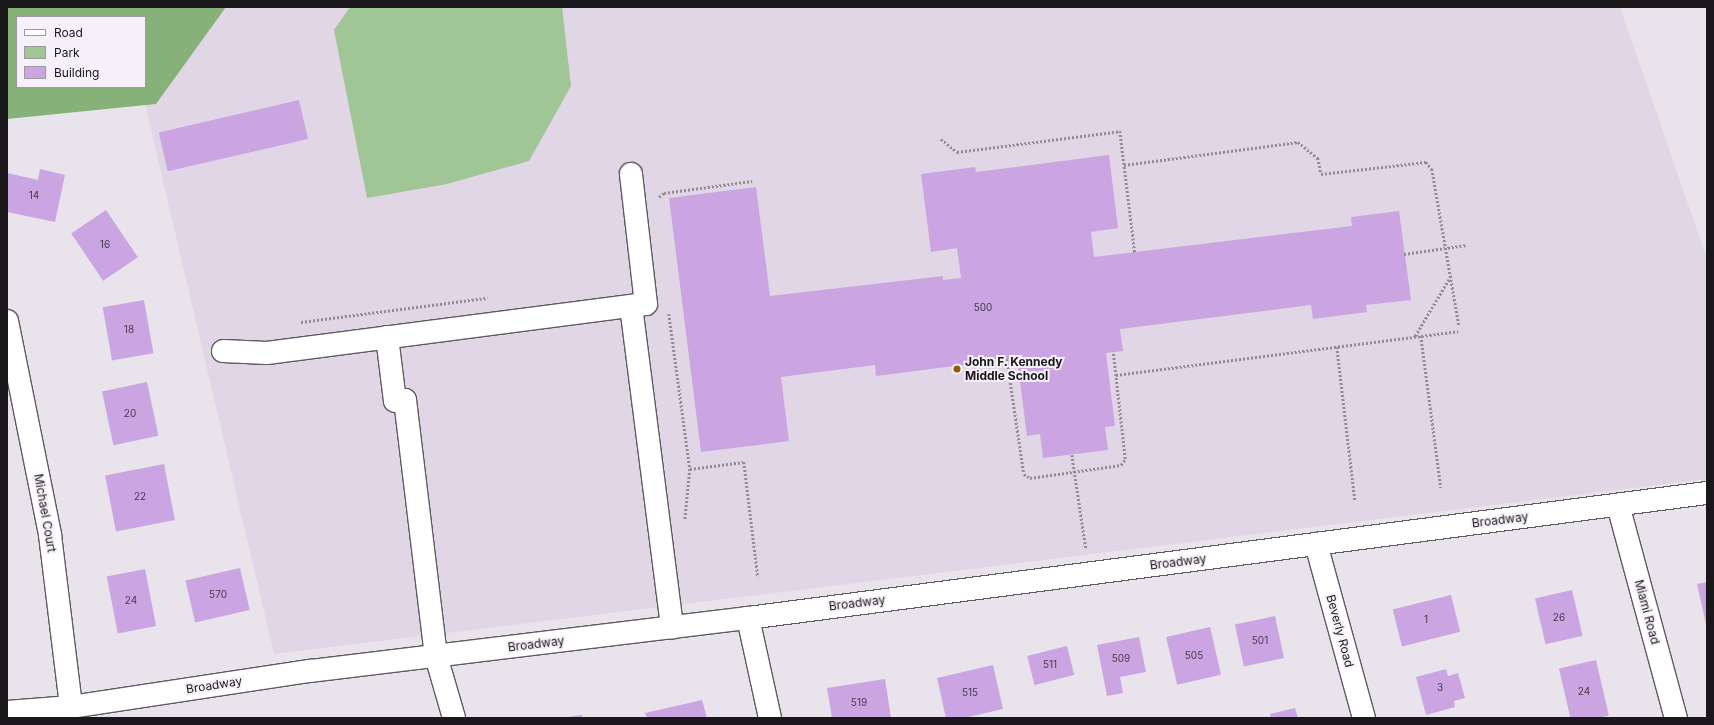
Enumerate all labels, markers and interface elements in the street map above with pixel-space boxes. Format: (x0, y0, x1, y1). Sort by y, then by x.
legend (16, 16, 146, 88)
text: Road (54, 25, 83, 40)
text: Park (54, 45, 80, 60)
text: Building (54, 65, 99, 80)
house number: 14 (29, 190, 39, 202)
house number: 16 (100, 239, 110, 251)
house number: 500 (974, 302, 992, 314)
house number: 18 (124, 324, 134, 336)
place label: John F. Kennedy Middle School (965, 355, 1063, 383)
marker: John F. Kennedy Middle School (952, 364, 962, 374)
house number: 20 (124, 408, 136, 420)
street label: Michael Court (31, 473, 59, 553)
house number: 22 (134, 491, 146, 503)
street label: Broadway (1471, 509, 1529, 531)
street label: Broadway (1149, 551, 1207, 573)
street label: Miami Road (1631, 578, 1663, 646)
house number: 570 (209, 589, 227, 601)
street label: Broadway (828, 592, 886, 614)
street label: Beverly Road (1323, 593, 1357, 669)
house number: 24 (125, 595, 137, 607)
house number: 26 (1553, 612, 1565, 624)
house number: 1 (1424, 614, 1428, 626)
street label: Broadway (507, 633, 565, 655)
house number: 501 (1252, 635, 1268, 647)
house number: 505 (1185, 650, 1203, 662)
house number: 509 (1112, 653, 1130, 665)
house number: 511 (1043, 659, 1057, 671)
street label: Broadway (185, 673, 243, 697)
house number: 3 (1437, 682, 1443, 694)
house number: 24 (1578, 686, 1590, 698)
house number: 515 (962, 687, 978, 699)
house number: 519 (851, 697, 867, 709)

